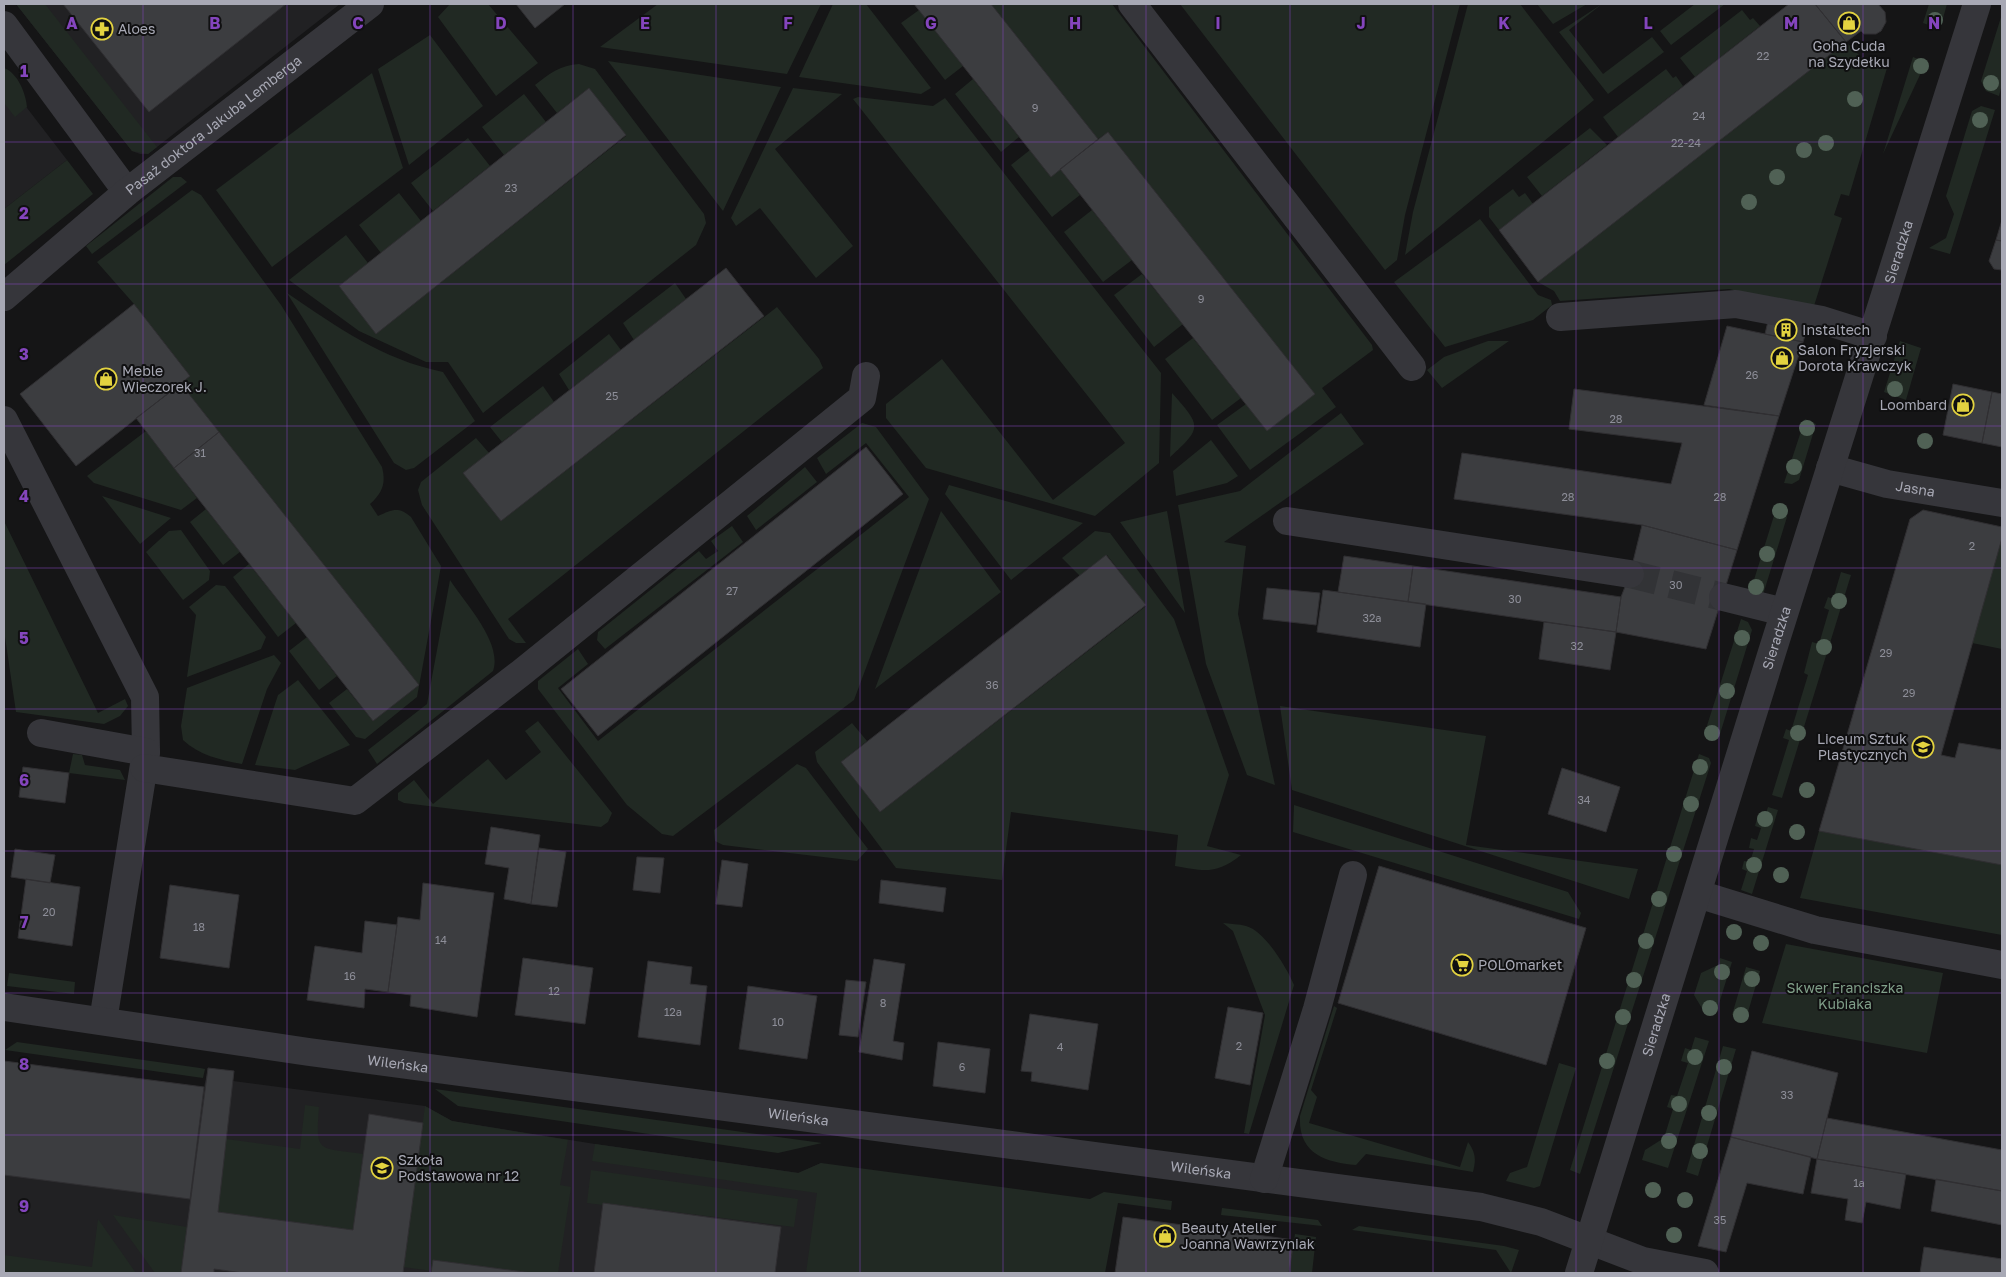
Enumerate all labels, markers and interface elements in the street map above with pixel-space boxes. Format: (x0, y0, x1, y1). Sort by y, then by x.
shop icon: Goha Cuda na Szydełku (1837, 11, 1861, 35)
text: A (66, 13, 78, 33)
text: B (209, 13, 221, 33)
text: C (352, 13, 364, 33)
text: D (495, 13, 507, 33)
text: E (640, 13, 650, 33)
text: F (783, 13, 793, 33)
text: G (925, 13, 937, 33)
text: H (1069, 13, 1081, 33)
text: I (1215, 13, 1221, 33)
text: J (1356, 13, 1366, 33)
text: K (1498, 13, 1510, 33)
text: L (1643, 13, 1653, 33)
text: M (1784, 13, 1798, 33)
text: N (1928, 13, 1940, 33)
pharmacy icon: Aloes (90, 17, 114, 41)
place label: Aloes (118, 20, 155, 37)
place label: Goha Cuda na Szydełku (1808, 37, 1890, 70)
house number: 22 (1757, 49, 1769, 62)
street label: Pasaż doktora Jakuba Lemberga (122, 51, 305, 198)
text: 1 (20, 61, 28, 81)
house number: 9 (1032, 101, 1038, 114)
house number: 24 (1692, 109, 1706, 122)
house number: 22-24 (1671, 136, 1701, 149)
house number: 23 (505, 181, 517, 194)
text: 2 (19, 203, 29, 223)
street label: Sieradzka (1880, 218, 1916, 286)
house number: 9 (1198, 292, 1204, 305)
building icon: Instaltech (1774, 318, 1798, 342)
place label: Instaltech (1802, 321, 1870, 338)
place label: Salon Fryzjerski Dorota Krawczyk (1798, 341, 1912, 374)
text: 3 (19, 344, 29, 364)
shop icon: Salon Fryzjerski Dorota Krawczyk (1770, 346, 1794, 370)
place label: Meble Wieczorek J. (122, 362, 207, 395)
shop icon: Meble Wieczorek J. (94, 367, 118, 391)
house number: 26 (1745, 368, 1759, 381)
house number: 25 (606, 389, 618, 402)
shop icon: Loombard (1951, 393, 1975, 417)
place label: Loombard (1880, 396, 1947, 413)
house number: 28 (1609, 412, 1623, 425)
house number: 31 (194, 446, 206, 459)
street label: Jasna (1895, 477, 1936, 500)
text: 4 (19, 486, 29, 506)
house number: 28 (1561, 490, 1575, 503)
house number: 28 (1713, 490, 1727, 503)
house number: 2 (1969, 539, 1975, 552)
house number: 30 (1669, 578, 1683, 591)
house number: 27 (726, 584, 738, 597)
house number: 30 (1508, 592, 1522, 605)
street label: Sieradzka (1758, 604, 1794, 672)
house number: 32a (1362, 611, 1382, 624)
text: 5 (19, 628, 29, 648)
house number: 32 (1571, 639, 1583, 652)
house number: 29 (1879, 646, 1893, 659)
house number: 36 (985, 678, 999, 691)
house number: 29 (1902, 686, 1916, 699)
place label: Liceum Sztuk Plastycznych (1817, 730, 1907, 763)
school or university icon: Liceum Sztuk Plastycznych (1911, 735, 1935, 759)
text: 6 (19, 770, 29, 790)
house number: 34 (1577, 793, 1591, 806)
house number: 20 (42, 905, 56, 918)
text: 7 (20, 912, 29, 932)
house number: 18 (193, 920, 205, 933)
house number: 14 (435, 933, 447, 946)
supermarket icon: POLOmarket (1450, 953, 1474, 977)
place label: POLOmarket (1478, 956, 1562, 973)
house number: 16 (344, 969, 356, 982)
park label: Skwer Franciszka Kubiaka (1786, 979, 1904, 1012)
house number: 12 (548, 984, 560, 997)
street label: Sieradzka (1638, 991, 1674, 1058)
house number: 8 (880, 996, 887, 1009)
house number: 12a (664, 1005, 682, 1018)
house number: 10 (772, 1015, 784, 1028)
house number: 2 (1236, 1039, 1242, 1052)
house number: 4 (1057, 1040, 1064, 1053)
street label: Wileńska (366, 1051, 430, 1076)
text: 8 (19, 1054, 29, 1074)
house number: 6 (959, 1060, 966, 1073)
house number: 33 (1781, 1088, 1793, 1101)
street label: Wileńska (767, 1104, 830, 1129)
place label: Szkoła Podstawowa nr 12 (398, 1151, 519, 1184)
school or university icon: Szkoła Podstawowa nr 12 (370, 1156, 394, 1180)
street label: Wileńska (1169, 1157, 1233, 1182)
house number: 1a (1853, 1176, 1865, 1189)
text: 9 (19, 1196, 29, 1216)
house number: 35 (1714, 1213, 1726, 1226)
place label: Beauty Atelier Joanna Wawrzyniak (1181, 1219, 1315, 1252)
shop icon: Beauty Atelier Joanna Wawrzyniak (1153, 1224, 1177, 1248)

